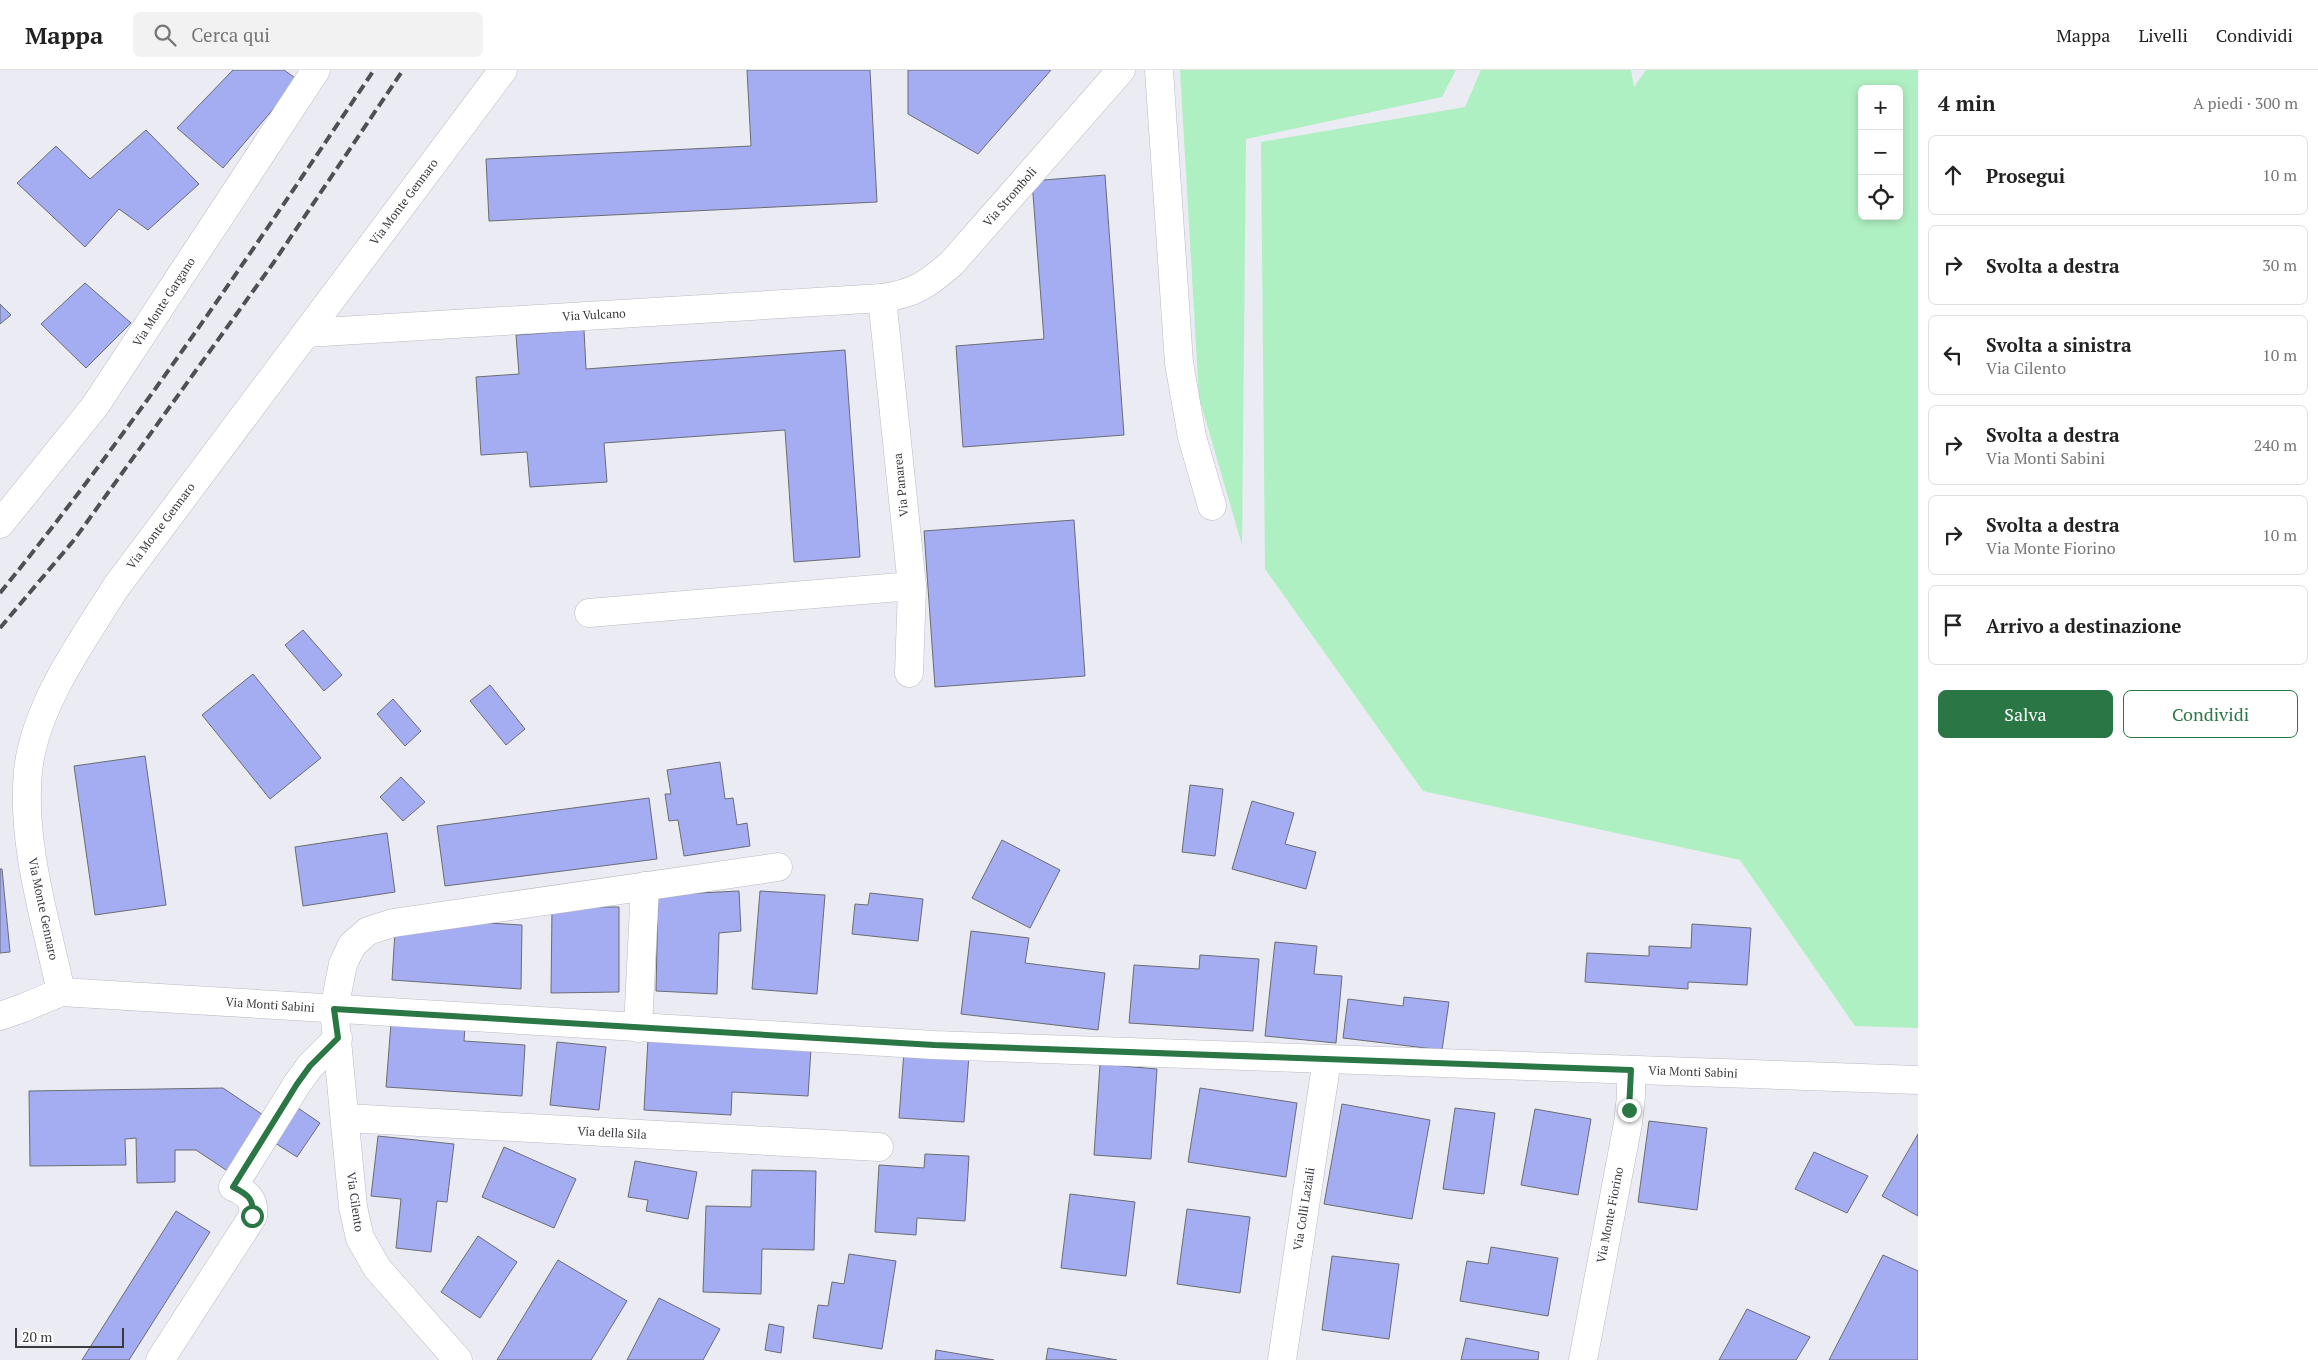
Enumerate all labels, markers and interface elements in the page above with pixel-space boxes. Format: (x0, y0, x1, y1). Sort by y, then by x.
search box (133, 12, 483, 57)
text: Mappa (25, 19, 103, 51)
icon: search (151, 21, 179, 49)
text: Cerca qui (191, 22, 270, 47)
text: Mappa (2056, 23, 2110, 47)
text: Livelli (2138, 23, 2188, 47)
text: Condividi (2216, 23, 2293, 47)
map controls (1858, 85, 1903, 220)
button: + (1858, 85, 1903, 130)
text: 4 min (1938, 89, 1995, 117)
text: A piedi · 300 m (2193, 92, 2298, 114)
button: − (1858, 130, 1903, 175)
street label: Via Monte Gennaro (366, 155, 441, 248)
icon: ahead (1939, 161, 1967, 189)
text: Prosegui (1986, 163, 2065, 188)
street label: Via Stromboli (980, 164, 1040, 229)
text: 10 m (2262, 164, 2297, 186)
button: locate (1858, 175, 1903, 220)
icon: right (1939, 251, 1967, 279)
text: Svolta a destra (1986, 253, 2120, 278)
street label: Via Monte Gargano (129, 254, 198, 349)
text: 30 m (2262, 254, 2297, 276)
street label: Via Vulcano (562, 305, 626, 324)
text: Svolta a sinistra (1986, 332, 2132, 357)
icon: left (1939, 341, 1967, 369)
text: 10 m (2262, 344, 2297, 366)
text: Via Cilento (1986, 357, 2066, 379)
text: Svolta a destra (1986, 422, 2120, 447)
icon: right (1939, 431, 1967, 459)
text: 240 m (2254, 434, 2297, 456)
text: Via Monti Sabini (1986, 447, 2105, 469)
street label: Via Panarea (890, 452, 911, 518)
street label: Via Monte Gennaro (123, 479, 198, 572)
text: Svolta a destra (1986, 512, 2120, 537)
icon: right (1939, 521, 1967, 549)
text: 10 m (2262, 524, 2297, 546)
text: Via Monte Fiorino (1986, 537, 2116, 559)
icon: arrive (1939, 611, 1967, 639)
text: Arrivo a destinazione (1986, 613, 2181, 638)
button: Salva (1938, 690, 2113, 738)
button: Condividi (2123, 690, 2298, 738)
street label: Via Monte Gennaro (25, 856, 62, 962)
street label: Via Monti Sabini (225, 994, 315, 1015)
street label: Via Monti Sabini (1648, 1062, 1738, 1081)
route end (1618, 1099, 1641, 1122)
street label: Via della Sila (577, 1123, 647, 1142)
street label: Via Monte Fiorino (1593, 1165, 1626, 1264)
street label: Via Colli Laziali (1290, 1166, 1318, 1252)
street label: Via Cilento (344, 1171, 367, 1233)
route start (241, 1205, 264, 1228)
scale bar (15, 1325, 124, 1348)
text: 20 m (22, 1327, 52, 1346)

